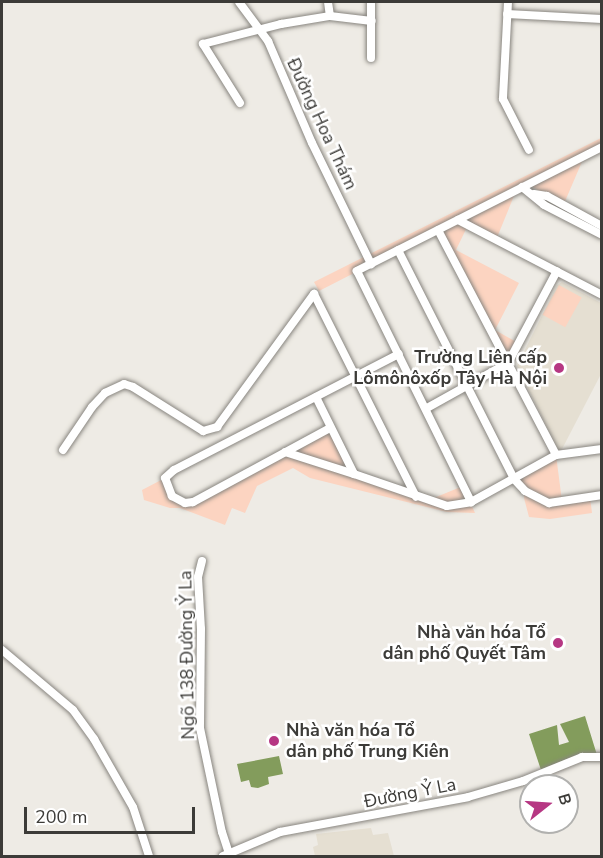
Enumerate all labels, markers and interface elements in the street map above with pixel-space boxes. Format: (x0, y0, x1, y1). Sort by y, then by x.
street label: Đường Hoa Thám (282, 55, 362, 193)
place label: Trường Liên cấp Lômônôxốp Tây Hà Nội (353, 347, 547, 389)
marker: Trường Liên cấp Lômônôxốp Tây Hà Nội (552, 361, 566, 375)
street label: Ngõ 138 Đường Ỷ La (175, 570, 199, 740)
place label: Nhà văn hóa Tổ dân phố Quyết Tâm (383, 622, 546, 664)
marker: Nhà văn hóa Tổ dân phố Quyết Tâm (551, 636, 565, 650)
place label: Nhà văn hóa Tổ dân phố Trung Kiên (286, 720, 449, 762)
marker: Nhà văn hóa Tổ dân phố Trung Kiên (267, 734, 281, 748)
street label: Đường Ỷ La (362, 773, 458, 813)
north arrow (519, 774, 579, 834)
text: B (552, 791, 576, 808)
scale bar (27, 795, 198, 833)
text: 200 m (35, 805, 87, 829)

